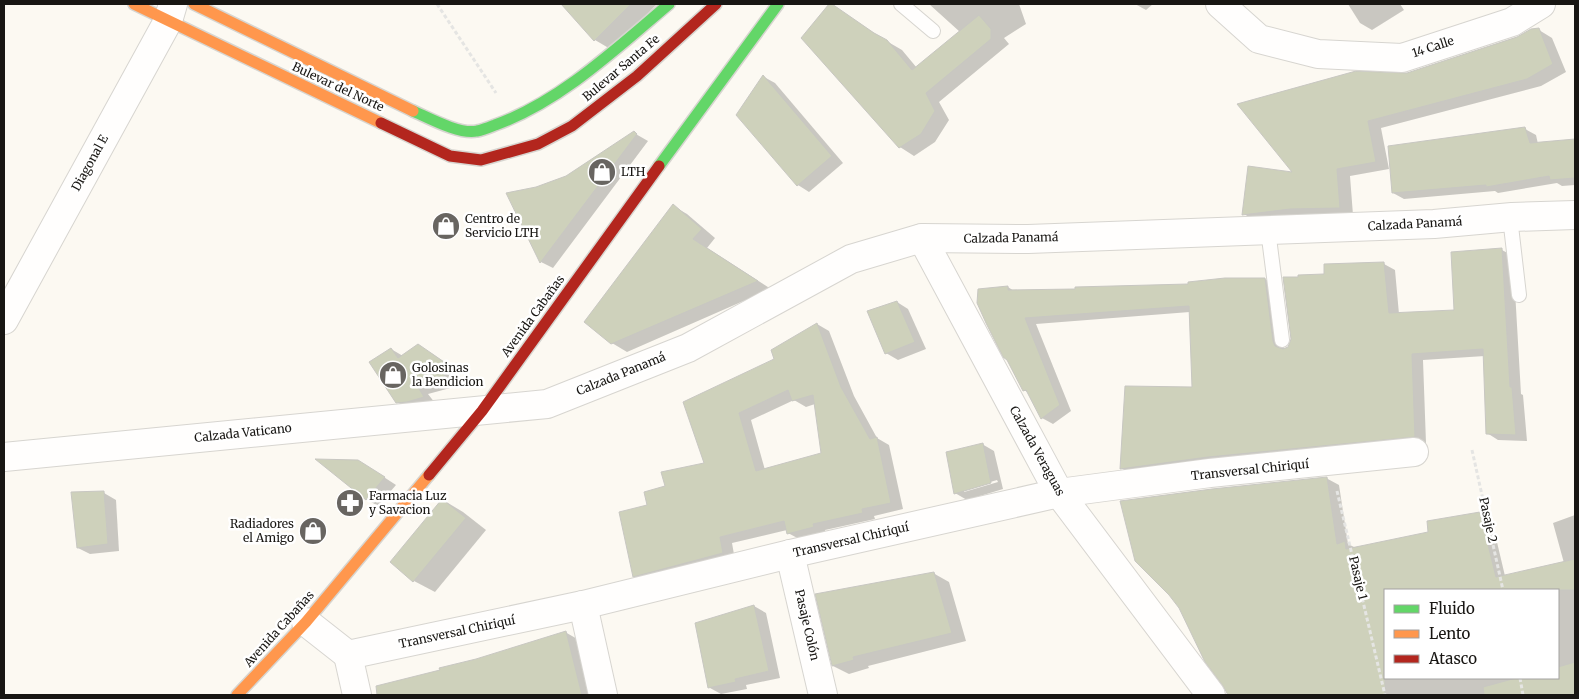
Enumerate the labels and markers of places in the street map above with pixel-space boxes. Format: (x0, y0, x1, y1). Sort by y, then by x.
shop icon: LTH (587, 157, 617, 187)
place label: LTH (621, 164, 646, 179)
shop icon: Centro de Servicio LTH (431, 211, 461, 241)
place label: Centro de Servicio LTH (465, 211, 539, 240)
shop icon: Golosinas la Bendicion (378, 360, 408, 390)
place label: Golosinas la Bendicion (412, 360, 483, 389)
pharmacy icon: Farmacia Luz y Savacion (335, 488, 365, 518)
place label: Farmacia Luz y Savacion (369, 488, 447, 517)
place label: Radiadores el Amigo (230, 516, 294, 545)
shop icon: Radiadores el Amigo (298, 516, 328, 546)

